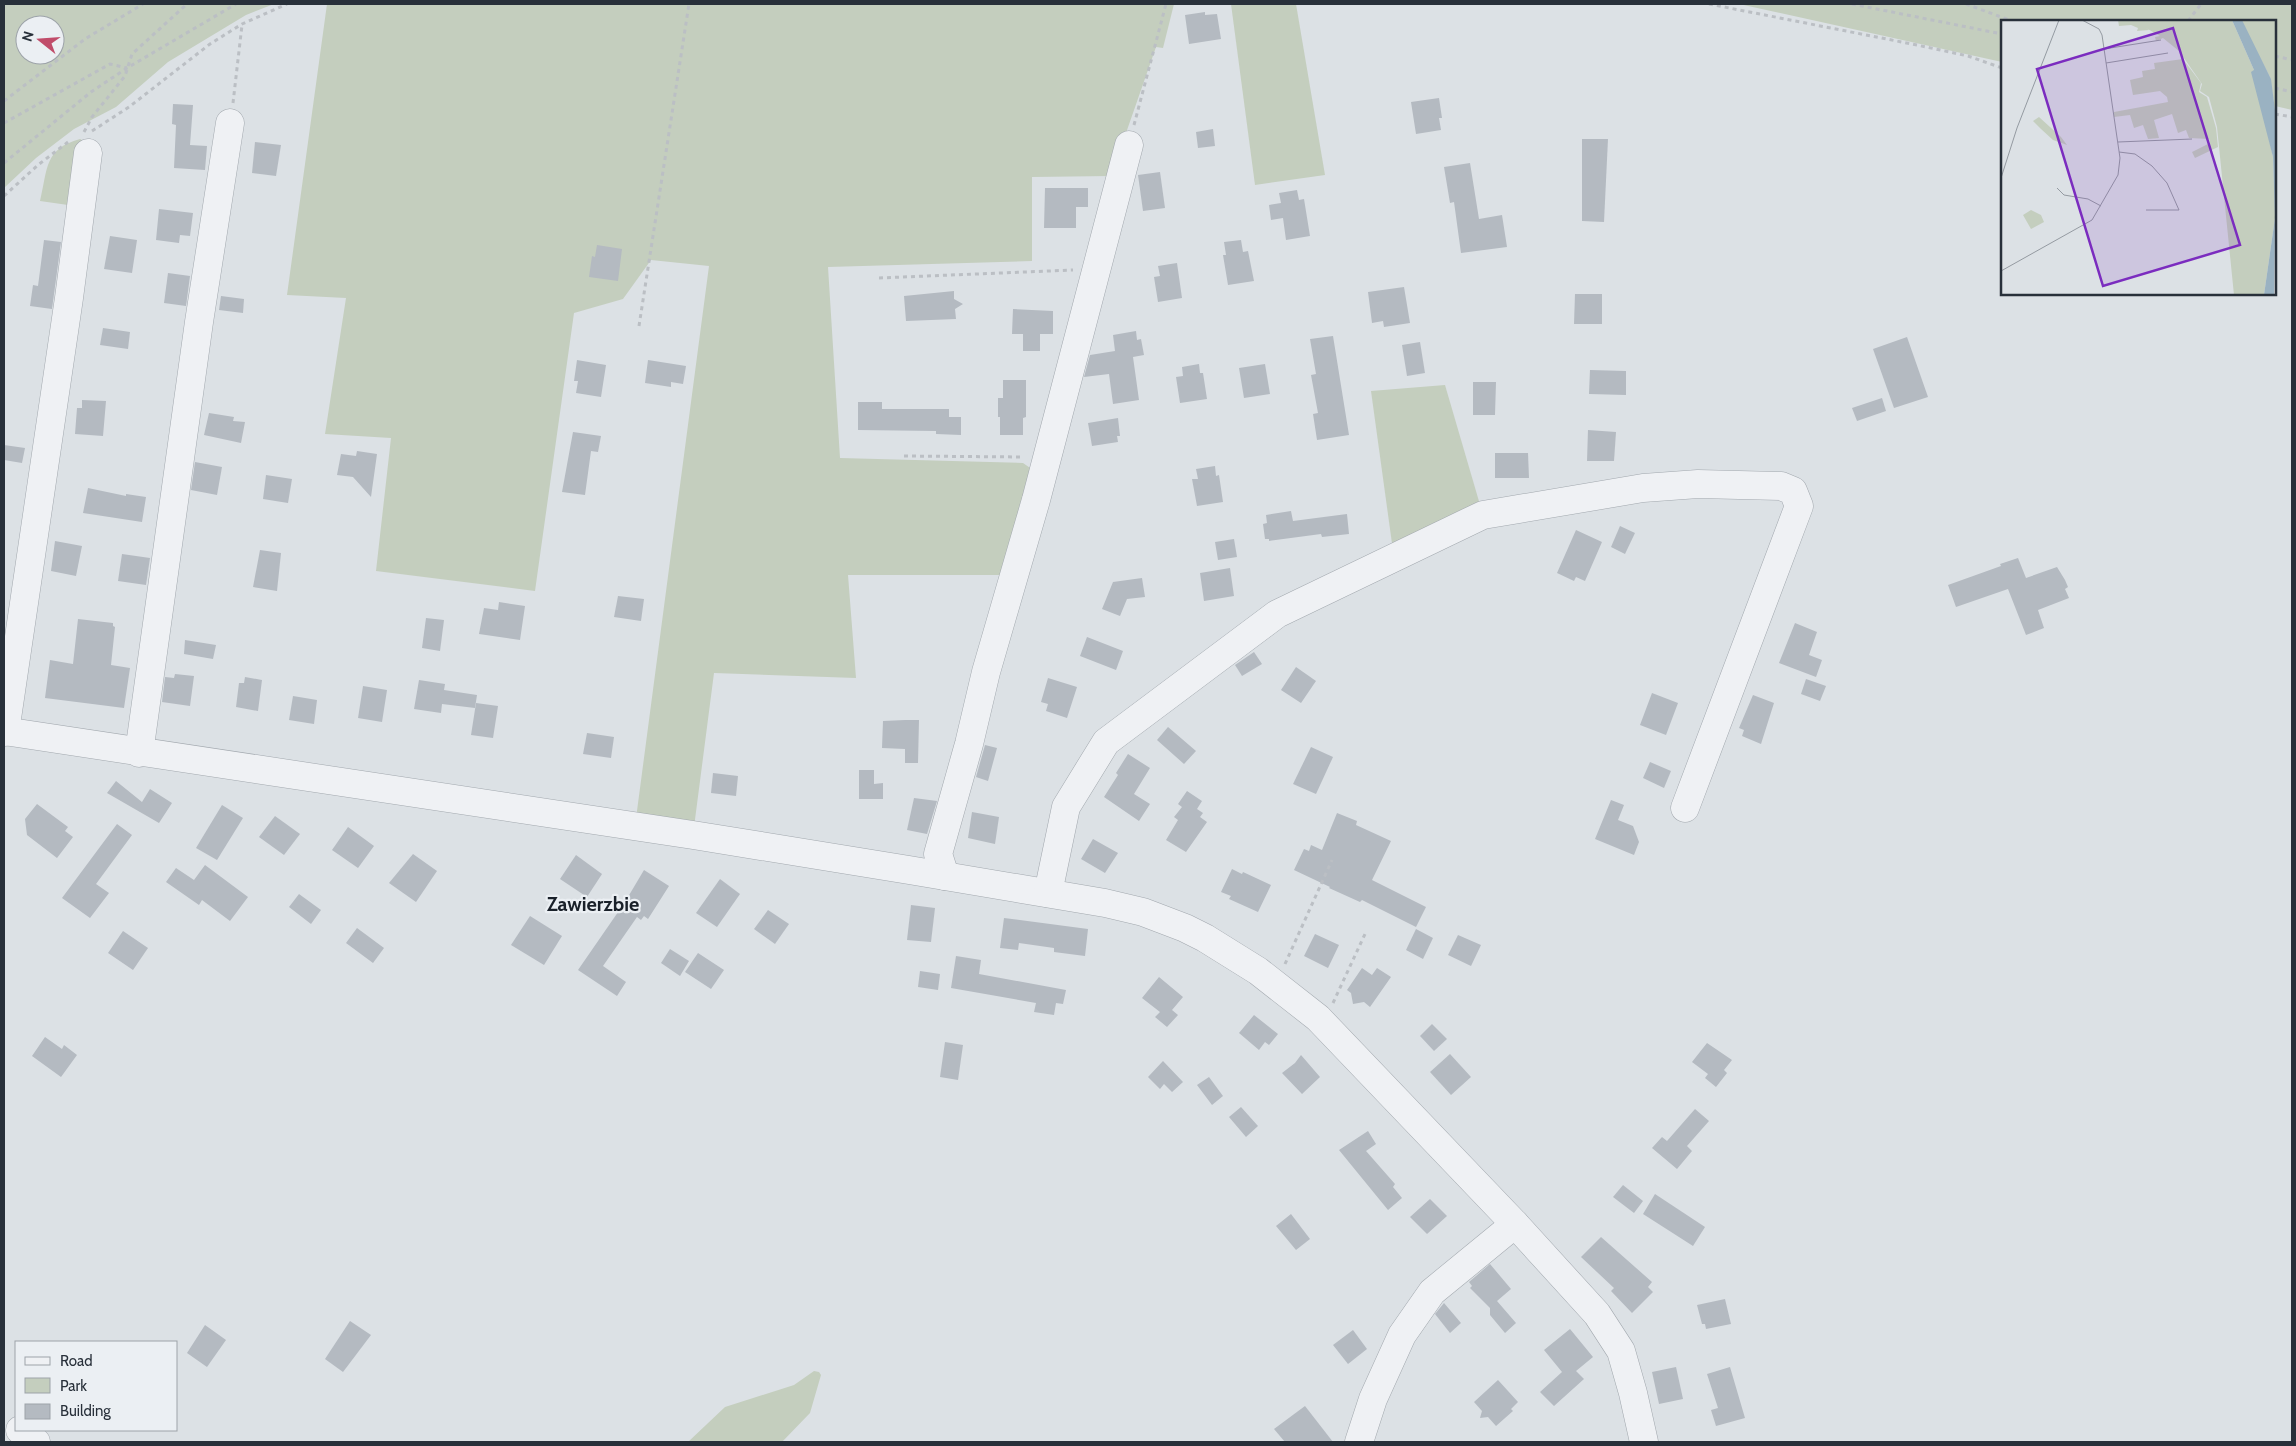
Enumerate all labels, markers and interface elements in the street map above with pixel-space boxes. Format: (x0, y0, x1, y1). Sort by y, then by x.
north arrow (15, 15, 65, 65)
inset map (2001, 20, 2276, 295)
text: N (18, 29, 38, 44)
district label: Zawierzbie (547, 892, 639, 916)
legend (15, 1341, 178, 1431)
text: Road (60, 1352, 93, 1370)
text: Park (60, 1377, 87, 1395)
text: Building (60, 1402, 111, 1420)

